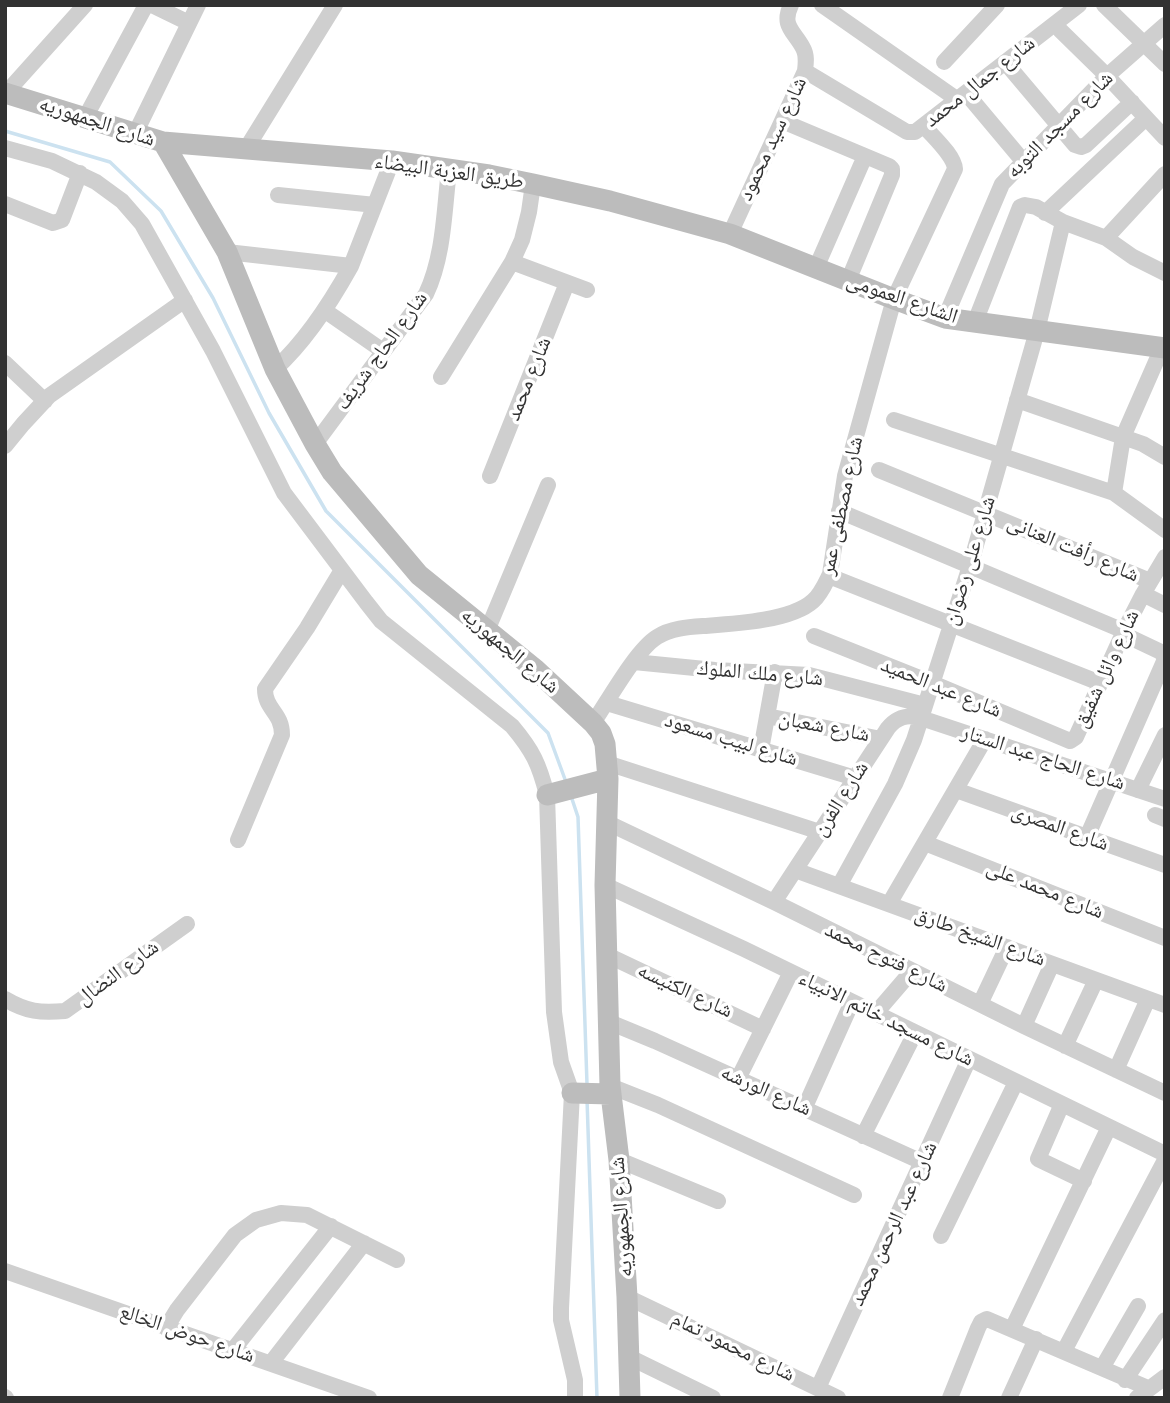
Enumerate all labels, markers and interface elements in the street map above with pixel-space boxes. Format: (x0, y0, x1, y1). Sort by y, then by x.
street label: شارع جمال محمد (920, 31, 1040, 133)
street label: شارع مسجد التوبه (1001, 66, 1119, 184)
street label: شارع سيد محمود (733, 73, 813, 205)
street label: شارع الجمهوريه (36, 91, 158, 153)
street label: طريق العزبة البيضاء (373, 149, 525, 195)
street label: الشارع العمومى (843, 268, 961, 330)
street label: شارع الحاج شريف (331, 287, 433, 415)
street label: شارع محمد (501, 334, 557, 424)
street label: شارع مصطفى عمر (815, 434, 869, 578)
street label: شارع على رضوان (938, 493, 1002, 629)
street label: شارع رأفت العنانى (1003, 510, 1143, 588)
street label: شارع الجمهوريه (456, 603, 564, 699)
street label: شارع وائل شفيق (1069, 606, 1145, 732)
street label: شارع عبد الحميد (877, 652, 1005, 724)
street label: شارع ملك الملوك (696, 656, 824, 692)
street label: شارع شعبان (776, 706, 872, 748)
street label: شارع لبيب مسعود (662, 708, 800, 772)
street label: شارع الحاج عبد الستار (958, 720, 1128, 796)
street label: شارع الفرن (808, 757, 874, 841)
street label: شارع المصرى (1008, 799, 1112, 857)
street label: شارع محمد على (983, 855, 1107, 925)
street label: شارع الشيخ طارق (911, 902, 1049, 972)
street label: شارع فتوح محمد (821, 917, 951, 999)
street label: شارع النضال (72, 935, 164, 1011)
street label: شارع الكنيسه (633, 958, 737, 1024)
street label: شارع مسجد خاتم الانبياء (794, 966, 978, 1072)
street label: شارع الورشه (717, 1060, 815, 1122)
street label: شارع عبد الرحمن محمد (845, 1138, 943, 1310)
street label: شارع الجمهوريه (605, 1156, 639, 1278)
street label: شارع حوض الخالع (116, 1299, 258, 1369)
street label: شارع محمود تمام (667, 1306, 799, 1388)

